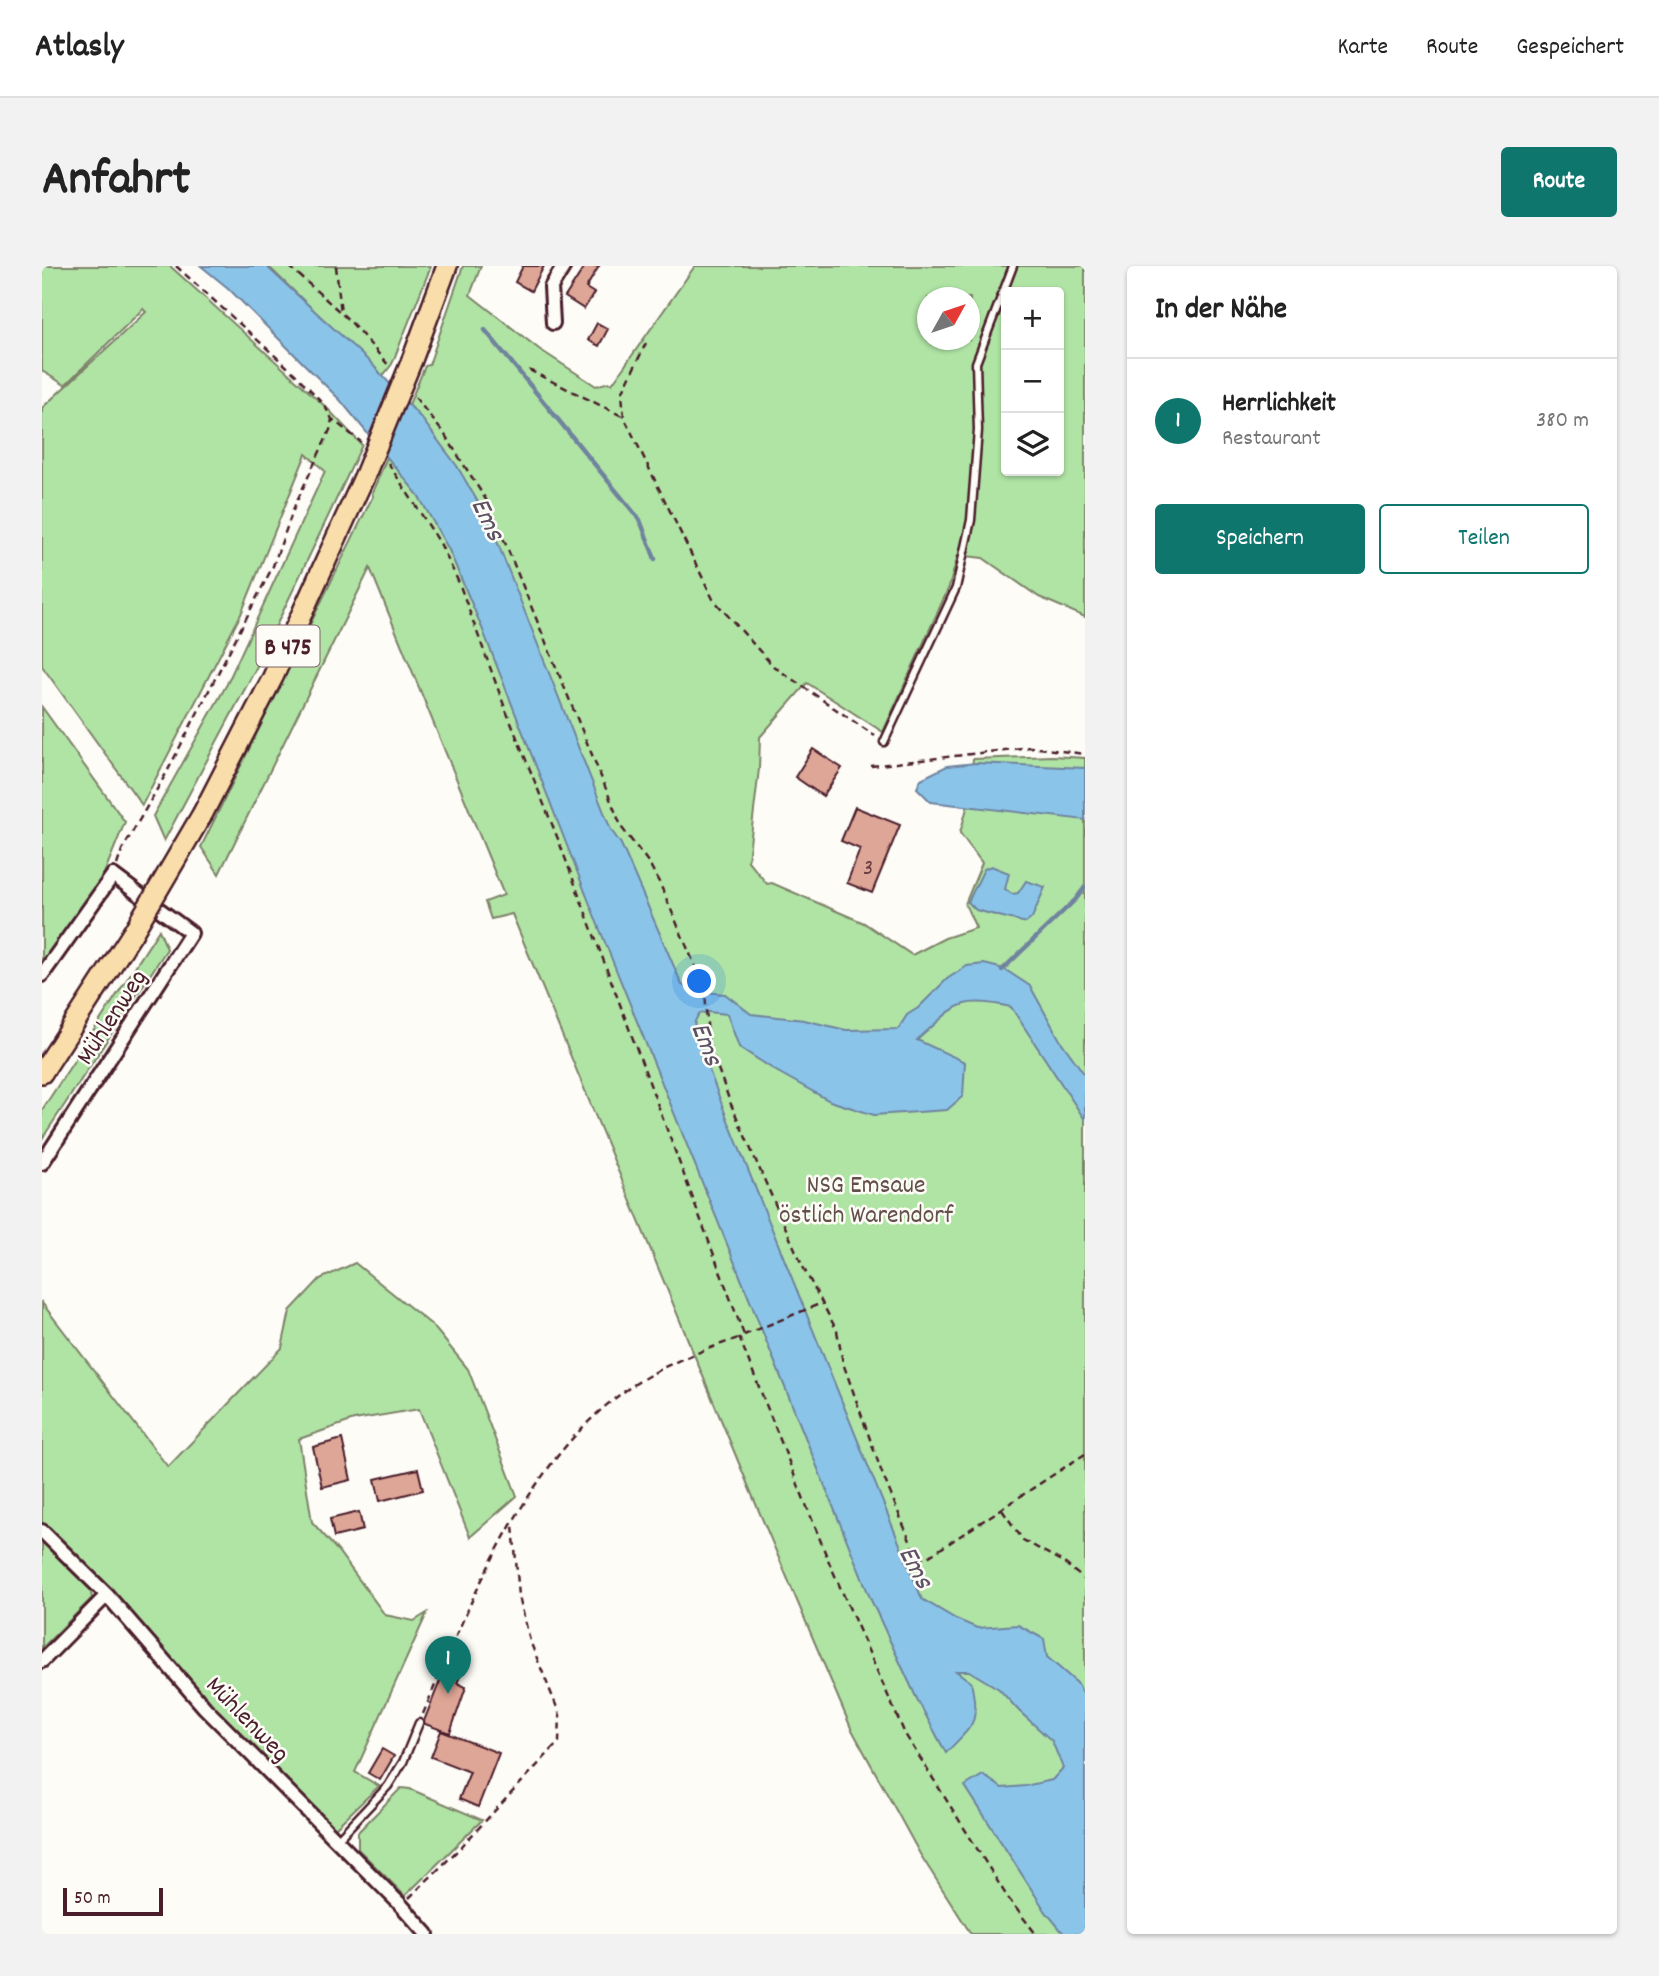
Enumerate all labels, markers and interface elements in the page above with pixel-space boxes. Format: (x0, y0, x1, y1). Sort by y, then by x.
text: Atlasly (35, 25, 124, 72)
text: Karte (1337, 31, 1388, 65)
text: Route (1426, 31, 1478, 65)
text: Gespeichert (1516, 31, 1624, 65)
text: Anfahrt (42, 147, 190, 217)
button: Route (1501, 147, 1617, 217)
north arrow (917, 287, 980, 350)
map controls (1001, 287, 1064, 476)
button: + (1001, 287, 1064, 350)
text: In der Nähe (1155, 290, 1287, 333)
button: − (1001, 350, 1064, 413)
text: Herrlichkeit (1222, 386, 1336, 423)
text: 1 (1175, 405, 1181, 438)
text: 380 m (1536, 405, 1589, 438)
button: layers (1001, 413, 1064, 476)
text: Restaurant (1222, 423, 1321, 456)
water label: Ems (458, 492, 514, 550)
button: Speichern (1155, 504, 1365, 574)
button: Teilen (1379, 504, 1589, 574)
road number: B 475 (257, 626, 320, 666)
house number: 3 (863, 853, 873, 886)
street label: Mühlenweg (68, 963, 158, 1073)
your location (682, 964, 716, 998)
water label: Ems (678, 1017, 731, 1073)
park label: NSG Emsaue östlich Warendorf (779, 1168, 954, 1235)
water label: Ems (886, 1540, 942, 1598)
pin: 1 (425, 1636, 471, 1694)
street label: Mühlenweg (196, 1669, 297, 1772)
scale bar (63, 1885, 163, 1917)
text: 50 m (74, 1886, 111, 1913)

